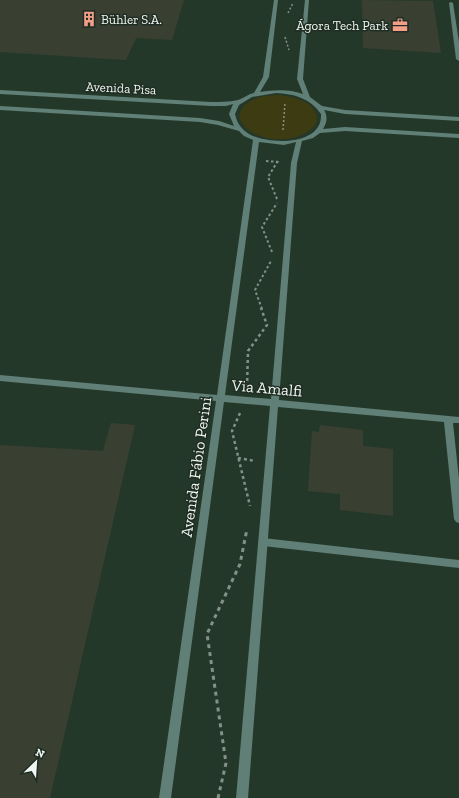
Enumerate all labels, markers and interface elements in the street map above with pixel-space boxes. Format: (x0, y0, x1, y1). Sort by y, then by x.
building icon: Bühler S.A. (80, 10, 98, 28)
place label: Bühler S.A. (101, 12, 162, 27)
office icon: Ágora Tech Park (391, 16, 409, 34)
place label: Ágora Tech Park (296, 18, 388, 33)
street label: Avenida Pisa (85, 79, 157, 97)
street label: Via Amalfi (230, 375, 303, 401)
street label: Avenida Fábio Perini (177, 395, 215, 538)
north arrow (16, 742, 56, 782)
text: N (33, 746, 47, 761)

